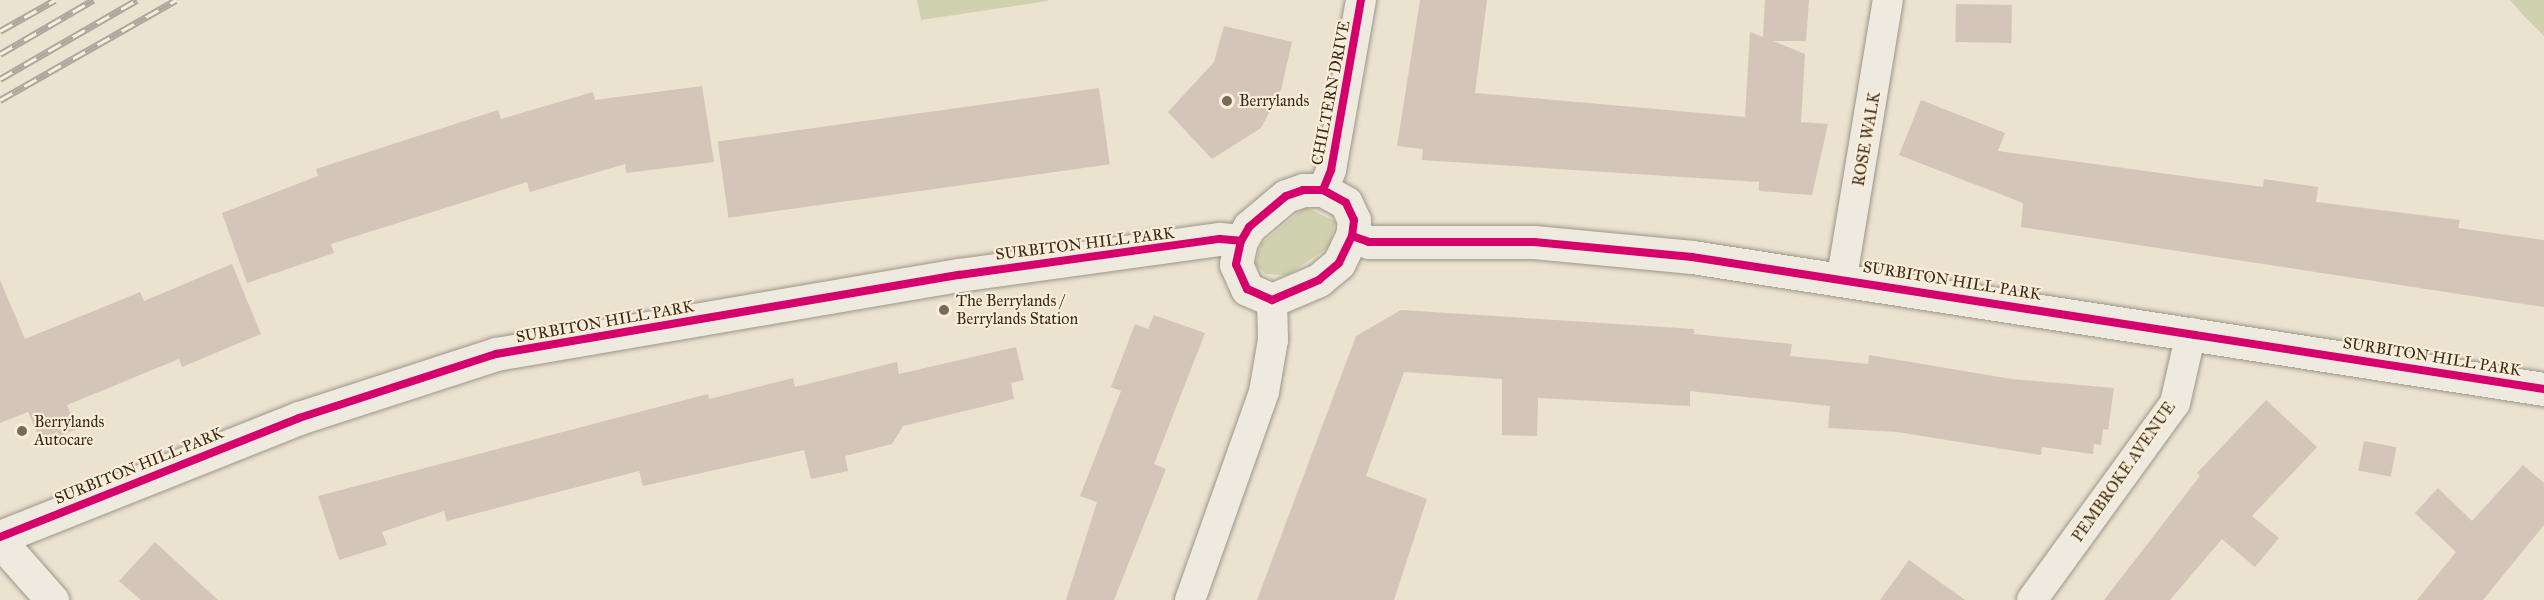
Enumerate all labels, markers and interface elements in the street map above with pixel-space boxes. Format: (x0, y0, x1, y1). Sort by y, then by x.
street label: CHILTERN DRIVE (1308, 19, 1354, 167)
street label: ROSE WALK (1849, 90, 1885, 188)
place label: Berrylands (1239, 91, 1309, 111)
marker: Berrylands (1220, 94, 1234, 108)
street label: SURBITON HILL PARK (994, 223, 1176, 265)
street label: SURBITON HILL PARK (1861, 257, 2043, 305)
place label: The Berrylands / Berrylands Station (956, 291, 1078, 329)
street label: SURBITON HILL PARK (515, 297, 695, 347)
marker: The Berrylands / Berrylands Station (937, 303, 951, 317)
street label: SURBITON HILL PARK (2341, 333, 2523, 381)
street label: PEMBROKE AVENUE (2068, 398, 2180, 546)
place label: Berrylands Autocare (34, 412, 104, 450)
street label: SURBITON HILL PARK (52, 423, 226, 509)
marker: Berrylands Autocare (15, 424, 29, 438)

